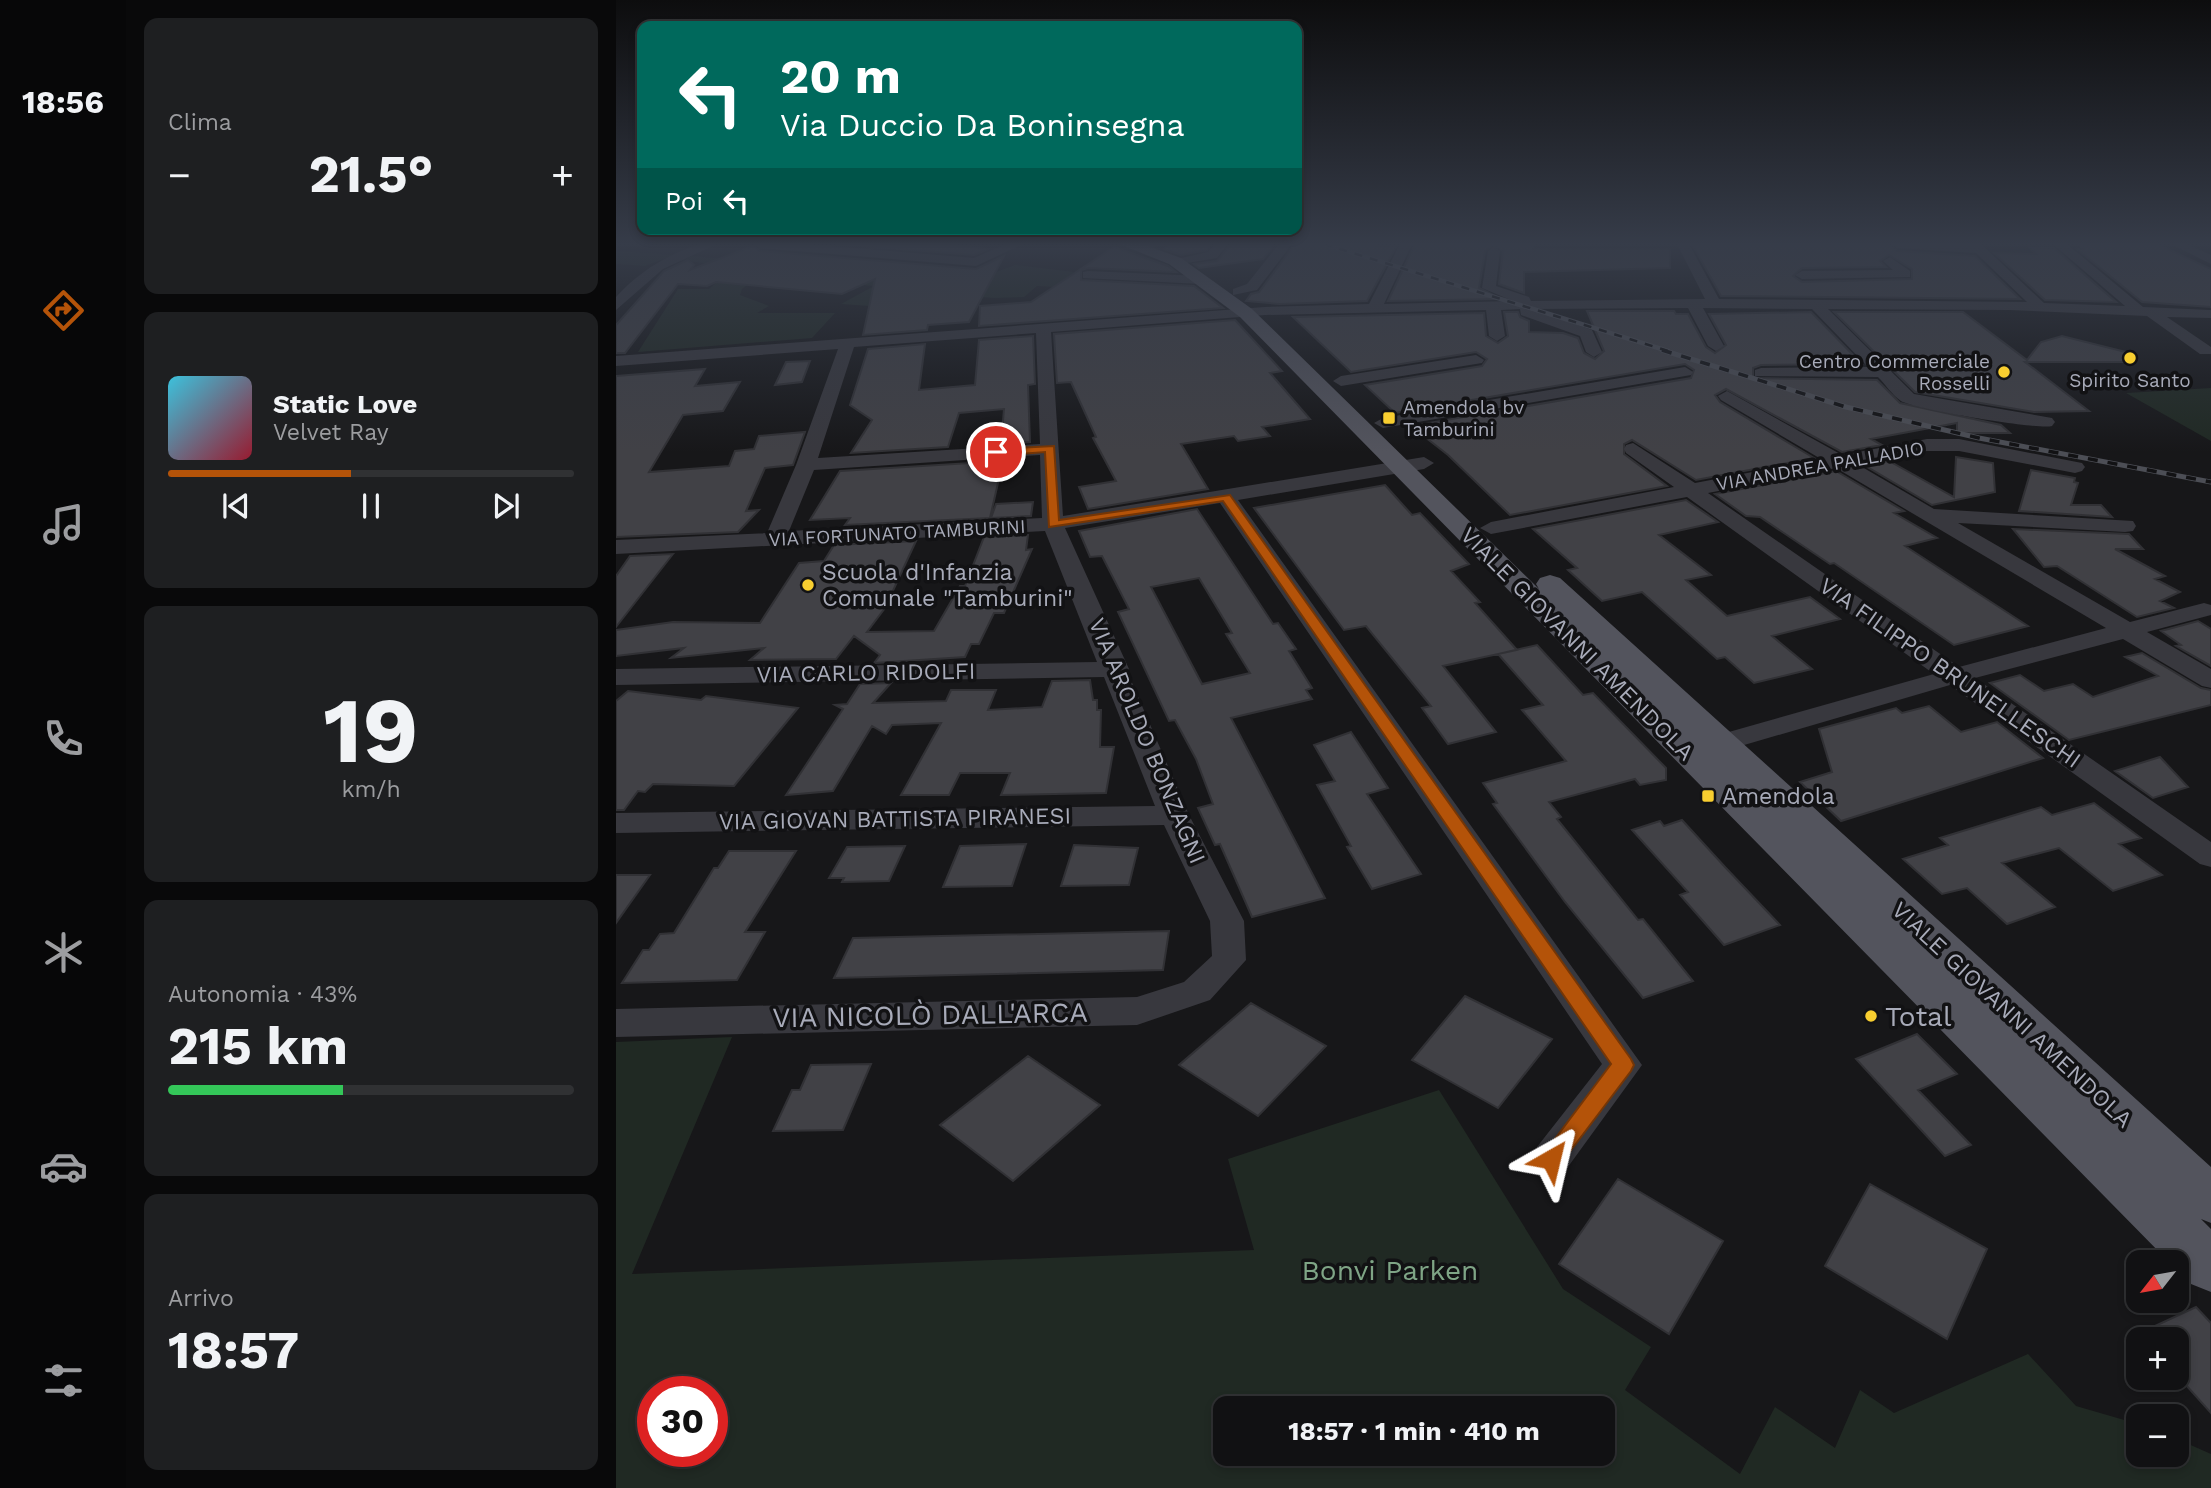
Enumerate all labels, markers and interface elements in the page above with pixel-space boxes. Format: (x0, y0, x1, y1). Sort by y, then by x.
text: 20 m (780, 47, 901, 105)
icon: left (665, 49, 756, 140)
text: 18:56 (22, 83, 104, 121)
text: Via Duccio Da Boninsegna (780, 106, 1185, 144)
text: Clima (168, 109, 232, 136)
text: 21.5° (309, 144, 433, 205)
text: − (168, 153, 191, 197)
text: + (551, 153, 574, 197)
icon: left (717, 182, 755, 220)
text: Poi (665, 186, 703, 216)
icon: directions (39, 286, 88, 335)
place label: Centro Commerciale Rosselli (1799, 350, 1990, 395)
marker: Spirito Santo (2122, 350, 2138, 366)
marker: Centro Commerciale Rosselli (1996, 364, 2012, 380)
place label: Spirito Santo (2069, 369, 2191, 392)
text: Static Love (273, 389, 417, 419)
place label: Amendola bv Tamburini (1403, 396, 1524, 441)
marker: Amendola bv Tamburini (1381, 410, 1397, 426)
text: Velvet Ray (273, 419, 389, 446)
pin (966, 422, 1026, 482)
icon: arrive (977, 433, 1015, 471)
street label: VIA ANDREA PALLADIO (1714, 436, 1926, 496)
icon: previous (217, 487, 255, 525)
icon: pause (352, 487, 390, 525)
icon: next (487, 487, 525, 525)
icon: music (39, 500, 88, 549)
street label: VIA FORTUNATO TAMBURINI (768, 515, 1026, 551)
street label: VIALE GIOVANNI AMENDOLA (1455, 522, 1699, 766)
place label: Scuola d'Infanzia Comunale "Tamburini" (822, 559, 1073, 612)
street label: VIA FILIPPO BRUNELLESCHI (1814, 572, 2086, 774)
marker: Scuola d'Infanzia Comunale "Tamburini" (800, 577, 816, 593)
street label: VIA AROLDO BONZAGNI (1083, 614, 1211, 868)
street label: VIA CARLO RIDOLFI (756, 658, 976, 688)
text: 19 (323, 677, 419, 784)
icon: phone (39, 714, 88, 763)
text: km/h (341, 776, 401, 803)
place label: Amendola (1722, 783, 1835, 810)
marker: Amendola (1700, 788, 1716, 804)
street label: VIA GIOVAN BATTISTA PIRANESI (719, 802, 1071, 836)
street label: VIALE GIOVANNI AMENDOLA (1886, 896, 2138, 1134)
icon: climate (39, 928, 88, 977)
text: Autonomia · 43% (168, 981, 357, 1008)
street label: VIA NICOLÒ DALL'ARCA (772, 996, 1088, 1034)
place label: Total (1885, 1000, 1952, 1033)
marker: Total (1863, 1008, 1879, 1024)
text: 215 km (168, 1016, 348, 1077)
position arrow (1514, 1122, 1588, 1196)
icon: car (39, 1142, 88, 1191)
north arrow (2126, 1250, 2189, 1312)
map controls (2126, 1250, 2189, 1467)
park label: Bonvi Parken (1302, 1254, 1478, 1287)
text: Arrivo (168, 1285, 234, 1312)
text: 18:57 (168, 1320, 299, 1381)
button: + (2126, 1327, 2189, 1390)
icon: filters (39, 1356, 88, 1405)
speed limit sign: 30 (637, 1376, 728, 1467)
button: − (2126, 1404, 2189, 1467)
text: 18:57 · 1 min · 410 m (1288, 1416, 1540, 1446)

